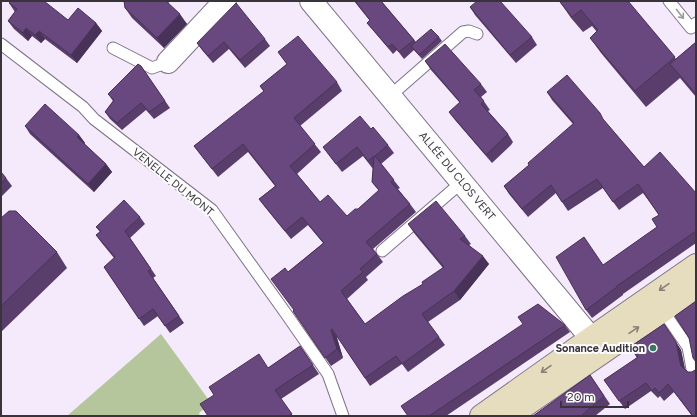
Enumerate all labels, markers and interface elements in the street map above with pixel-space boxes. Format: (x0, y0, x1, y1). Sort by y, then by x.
one-way arrow (676, 9, 684, 20)
street label: ALLÉE DU CLOS VERT (416, 129, 498, 223)
street label: VENELLE DU MONT (130, 145, 216, 219)
one-way arrow (659, 283, 670, 291)
one-way arrow (628, 326, 640, 334)
place label: Sonance Audition (555, 342, 645, 355)
marker: Sonance Audition (648, 343, 658, 353)
one-way arrow (541, 365, 552, 373)
scale bar (561, 383, 628, 409)
text: 20 m (567, 390, 595, 404)

